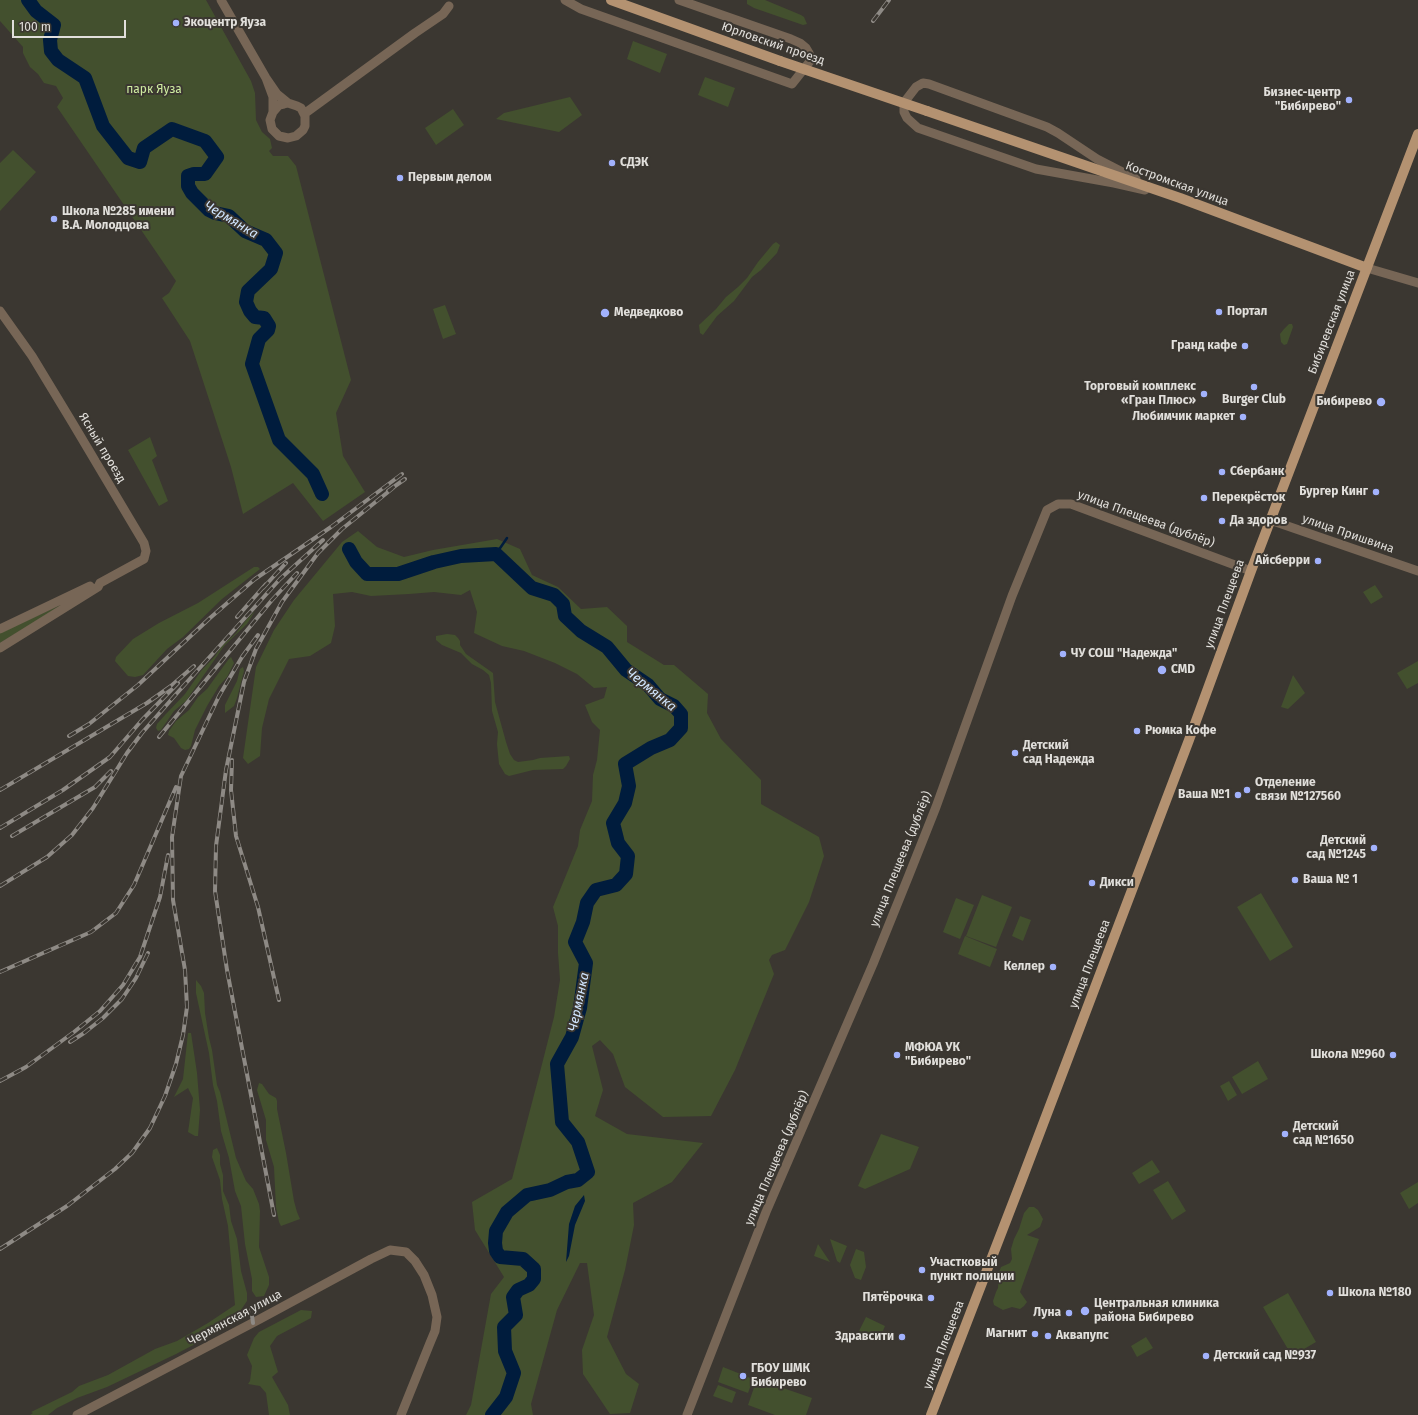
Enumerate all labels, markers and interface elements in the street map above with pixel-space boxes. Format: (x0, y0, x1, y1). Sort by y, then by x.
scale bar (14, 12, 128, 38)
place label: Экоцентр Яуза (184, 16, 266, 30)
marker: Экоцентр Яуза (171, 18, 181, 28)
text: 100 m (19, 20, 51, 34)
street label: Юрловский проезд (720, 20, 826, 68)
park label: парк Яуза (126, 83, 182, 97)
place label: Бизнес-центр "Бибирево" (1263, 86, 1341, 114)
marker: Бизнес-центр "Бибирево" (1344, 95, 1354, 105)
place label: СДЭК (620, 156, 648, 170)
marker: СДЭК (607, 158, 617, 168)
street label: Костромская улица (1123, 159, 1231, 209)
place label: Первым делом (408, 171, 492, 185)
marker: Первым делом (395, 173, 405, 183)
water label: Чермянка (201, 198, 261, 242)
place label: Школа №285 имени В.А. Молодцова (62, 205, 174, 233)
marker: Школа №285 имени В.А. Молодцова (49, 214, 59, 224)
street label: Бибиревская улица (1306, 268, 1358, 376)
place label: Портал (1227, 305, 1267, 319)
place label: Медведково (614, 306, 683, 320)
marker: Медведково (599, 307, 611, 319)
marker: Портал (1214, 307, 1224, 317)
place label: Гранд кафе (1171, 339, 1237, 353)
marker: Гранд кафе (1240, 341, 1250, 351)
place label: Торговый комплекс «Гран Плюс» (1084, 380, 1196, 408)
marker: Burger Club (1249, 382, 1259, 392)
marker: Торговый комплекс «Гран Плюс» (1199, 389, 1209, 399)
place label: Burger Club (1222, 393, 1286, 407)
place label: Бибирево (1316, 395, 1372, 409)
marker: Бибирево (1375, 396, 1387, 408)
street label: Ясный проезд (75, 410, 129, 486)
place label: Любимчик маркет (1132, 410, 1235, 424)
marker: Любимчик маркет (1238, 412, 1248, 422)
place label: Сбербанк (1230, 465, 1284, 479)
marker: Сбербанк (1217, 467, 1227, 477)
place label: Бургер Кинг (1299, 485, 1368, 499)
street label: улица Плещеева (дублёр) (1075, 487, 1217, 551)
marker: Бургер Кинг (1371, 487, 1381, 497)
place label: Перекрёсток (1212, 491, 1285, 505)
marker: Перекрёсток (1199, 493, 1209, 503)
street label: улица Пришвина (1300, 512, 1396, 556)
place label: Да здоров (1230, 514, 1287, 528)
marker: Да здоров (1217, 516, 1227, 526)
place label: Айсберри (1255, 554, 1310, 568)
marker: Айсберри (1313, 556, 1323, 566)
street label: улица Плещеева (1202, 557, 1248, 651)
place label: ЧУ СОШ "Надежда" (1071, 647, 1177, 661)
marker: ЧУ СОШ "Надежда" (1058, 649, 1068, 659)
place label: CMD (1171, 663, 1195, 677)
marker: CMD (1156, 664, 1168, 676)
water label: Чермянка (623, 665, 679, 715)
place label: Рюмка Кофе (1145, 724, 1216, 738)
marker: Рюмка Кофе (1132, 726, 1142, 736)
place label: Детский сад Надежда (1023, 739, 1095, 767)
marker: Детский сад Надежда (1010, 748, 1020, 758)
place label: Отделение связи №127560 (1255, 776, 1341, 804)
marker: Отделение связи №127560 (1242, 785, 1252, 795)
place label: Ваша №1 (1178, 788, 1230, 802)
street label: улица Плещеева (дублёр) (867, 789, 935, 929)
marker: Ваша №1 (1233, 790, 1243, 800)
place label: Детский сад №1245 (1306, 834, 1366, 862)
marker: Детский сад №1245 (1369, 843, 1379, 853)
place label: Ваша № 1 (1303, 873, 1358, 887)
marker: Ваша № 1 (1290, 875, 1300, 885)
place label: Дикси (1100, 876, 1134, 890)
marker: Дикси (1087, 878, 1097, 888)
street label: улица Плещеева (1066, 918, 1114, 1010)
place label: Келлер (1004, 960, 1045, 974)
marker: Келлер (1048, 962, 1058, 972)
water label: Чермянка (565, 971, 593, 1033)
place label: МФЮА УК "Бибирево" (905, 1041, 971, 1069)
place label: Школа №960 (1310, 1048, 1385, 1062)
marker: МФЮА УК "Бибирево" (892, 1050, 902, 1060)
marker: Школа №960 (1388, 1050, 1398, 1060)
street label: улица Плещеева (дублёр) (742, 1089, 812, 1227)
place label: Детский сад №1650 (1293, 1120, 1354, 1148)
marker: Детский сад №1650 (1280, 1129, 1290, 1139)
place label: Участковый пункт полиции (930, 1256, 1014, 1284)
marker: Участковый пункт полиции (917, 1265, 927, 1275)
place label: Школа №180 (1338, 1286, 1412, 1300)
street label: Чермянская улица (186, 1287, 284, 1349)
marker: Школа №180 (1325, 1288, 1335, 1298)
place label: Пятёрочка (863, 1291, 923, 1305)
marker: Пятёрочка (926, 1293, 936, 1303)
place label: Центральная клиника района Бибирево (1094, 1297, 1219, 1325)
street label: улица Плещеева (920, 1299, 968, 1391)
marker: Центральная клиника района Бибирево (1079, 1305, 1091, 1317)
place label: Луна (1033, 1306, 1061, 1320)
marker: Луна (1064, 1308, 1074, 1318)
place label: Магнит (986, 1327, 1027, 1341)
marker: Магнит (1030, 1329, 1040, 1339)
place label: Аквапупс (1056, 1329, 1109, 1343)
place label: Здравсити (835, 1330, 894, 1344)
marker: Аквапупс (1043, 1331, 1053, 1341)
marker: Здравсити (897, 1332, 907, 1342)
place label: Детский сад №937 (1214, 1349, 1316, 1363)
marker: Детский сад №937 (1201, 1351, 1211, 1361)
place label: ГБОУ ШМК Бибирево (751, 1362, 810, 1390)
marker: ГБОУ ШМК Бибирево (738, 1371, 748, 1381)

